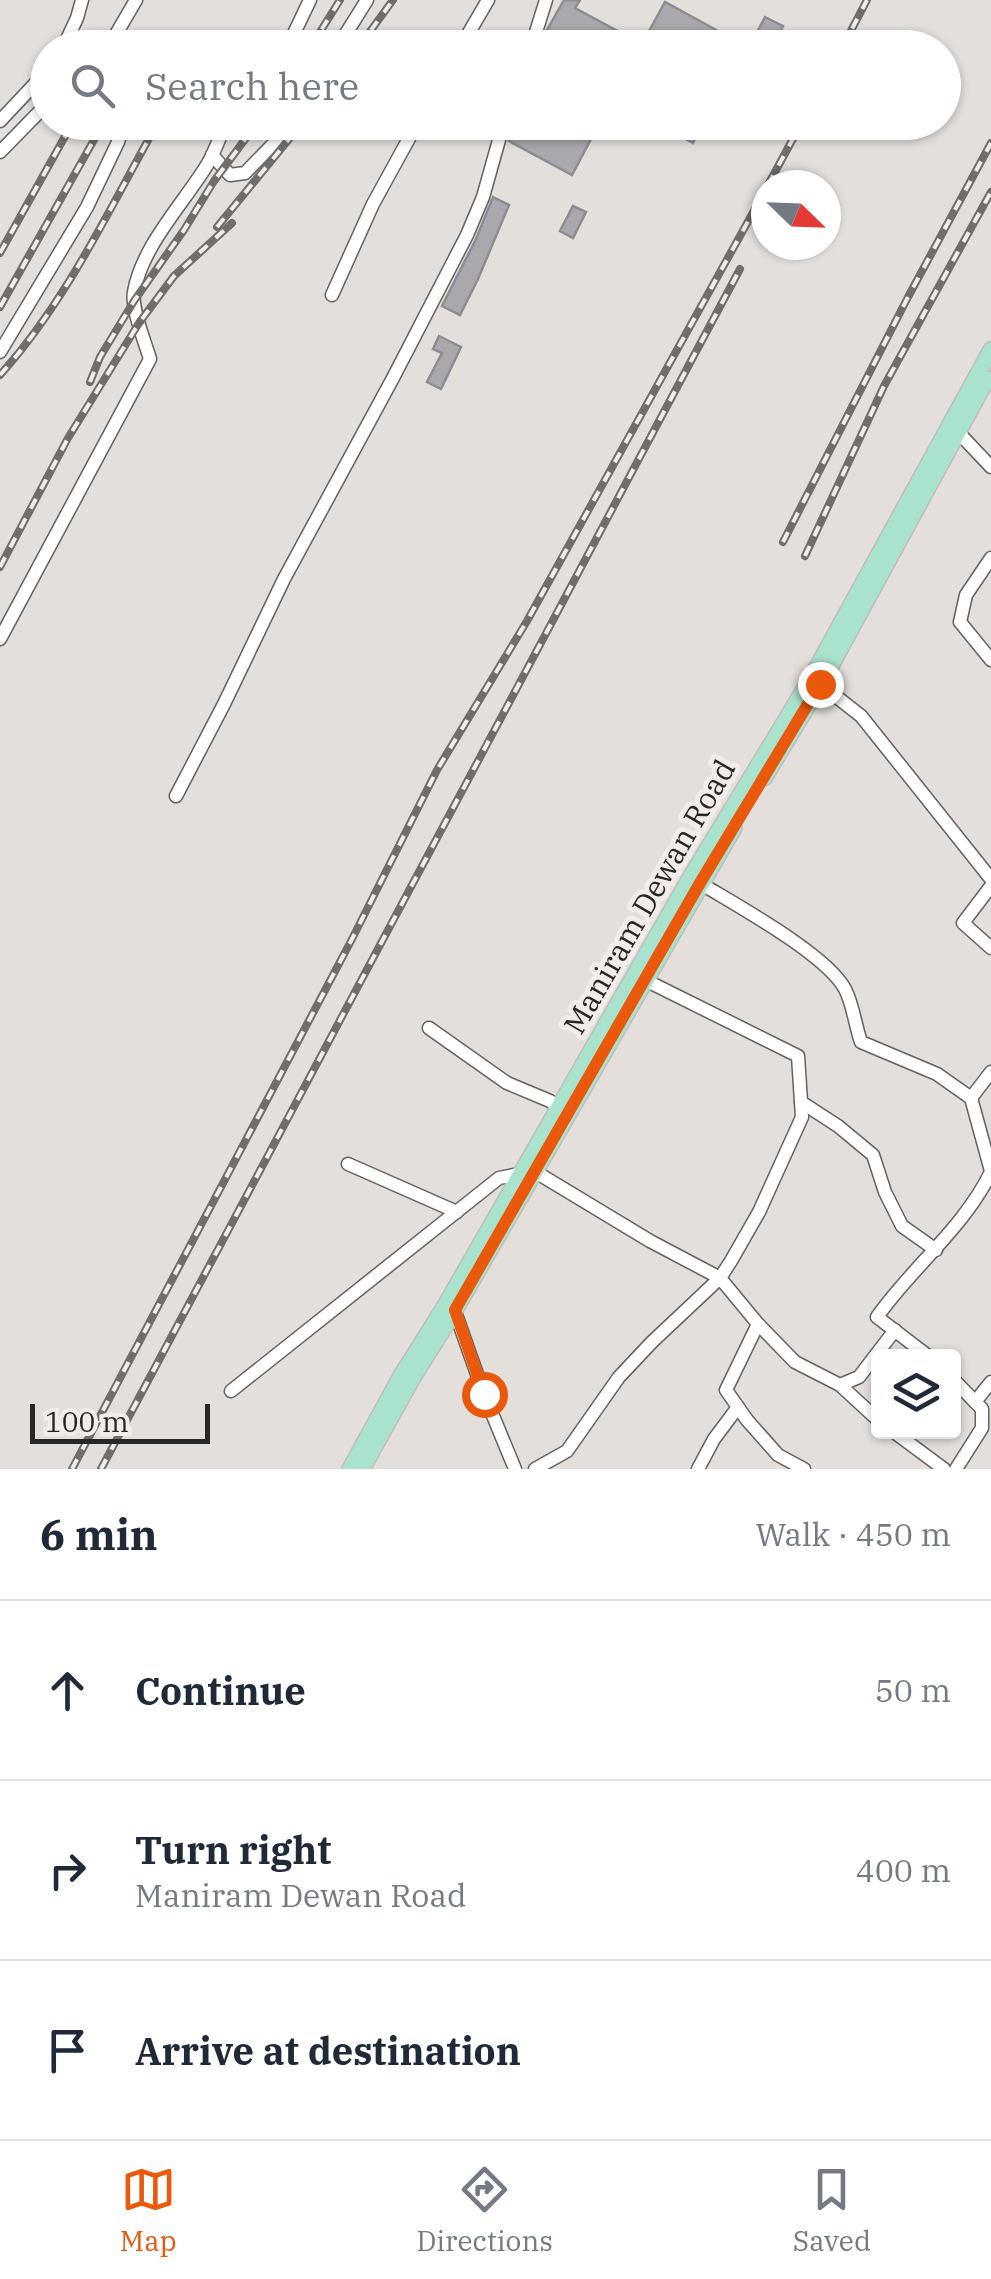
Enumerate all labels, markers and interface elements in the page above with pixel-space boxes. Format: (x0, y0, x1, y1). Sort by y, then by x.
search box (30, 30, 961, 140)
icon: search (65, 58, 120, 113)
text: Search here (145, 61, 359, 110)
north arrow (751, 170, 841, 260)
route end (798, 662, 844, 708)
street label: Maniram Dewan Road (554, 752, 743, 1041)
map controls (871, 1349, 961, 1439)
button: layers (871, 1349, 961, 1439)
route start (462, 1372, 508, 1418)
scale bar (30, 1399, 210, 1444)
text: 100 m (45, 1403, 129, 1440)
text: 6 min (40, 1507, 158, 1562)
text: Walk · 450 m (755, 1513, 951, 1555)
icon: ahead (40, 1663, 95, 1718)
text: Continue (135, 1666, 306, 1715)
text: 50 m (875, 1669, 951, 1711)
text: Turn right (135, 1825, 331, 1874)
icon: right (40, 1843, 95, 1898)
text: 400 m (855, 1849, 951, 1891)
text: Maniram Dewan Road (135, 1874, 467, 1916)
icon: arrive (40, 2023, 95, 2078)
text: Arrive at destination (135, 2026, 521, 2075)
tab: Map (120, 2162, 177, 2259)
tab: Directions (416, 2162, 553, 2259)
tab: Saved (793, 2162, 871, 2259)

